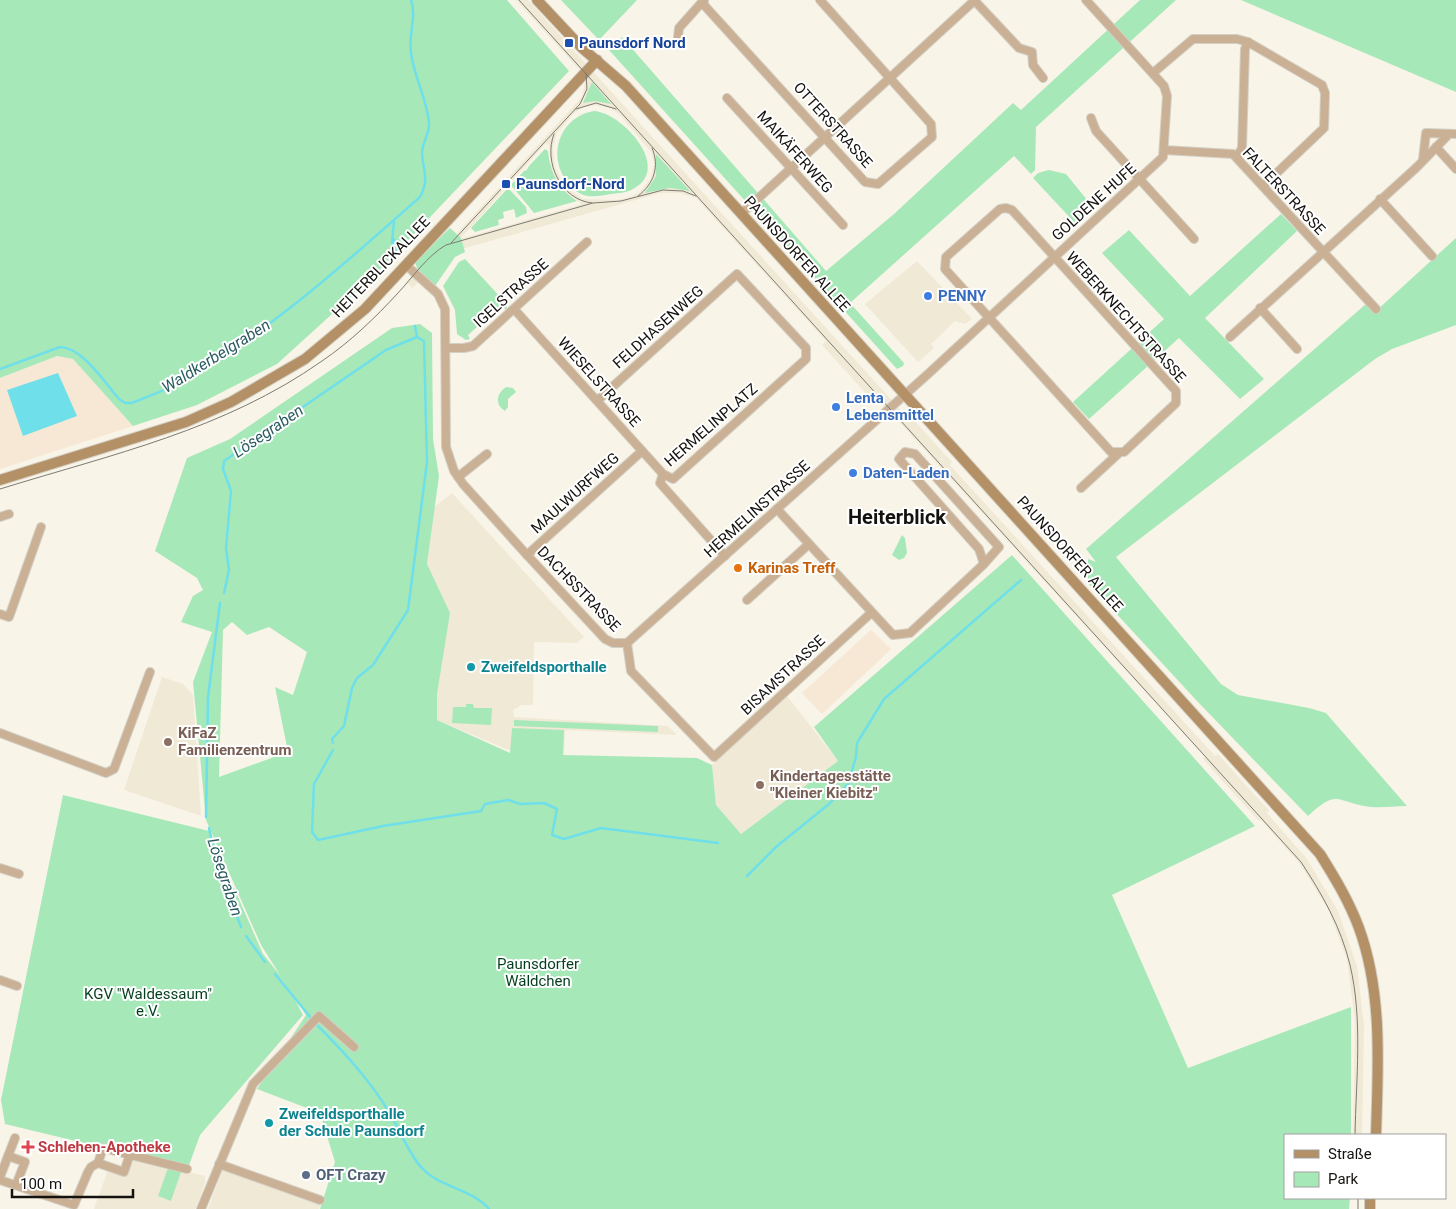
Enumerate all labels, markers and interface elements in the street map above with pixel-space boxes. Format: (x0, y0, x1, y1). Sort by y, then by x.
place label: Paunsdorf Nord (579, 34, 686, 52)
marker: Paunsdorf Nord (563, 37, 575, 49)
street label: OTTERSTRASSE (790, 78, 877, 172)
street label: MAIKÄFERWEG (753, 107, 837, 197)
street label: FALTERSTRASSE (1239, 144, 1329, 239)
street label: GOLDENE HUFE (1048, 159, 1140, 245)
place label: Paunsdorf-Nord (516, 175, 625, 193)
marker: Paunsdorf-Nord (500, 178, 512, 190)
street label: PAUNSDORFER ALLEE (740, 192, 854, 316)
street label: HEITERBLICKALLEE (328, 212, 434, 321)
street label: WEBERKNECHTSTRASSE (1062, 248, 1190, 386)
street label: IGELSTRASSE (470, 255, 552, 331)
street label: FELDHASENWEG (609, 282, 707, 372)
place label: PENNY (938, 287, 987, 305)
marker: PENNY (922, 290, 934, 302)
water label: Waldkerbelgraben (158, 315, 274, 397)
street label: WIESELSTRASSE (554, 333, 644, 431)
street label: HERMELINPLATZ (661, 380, 761, 470)
place label: Lenta Lebensmittel (846, 389, 934, 424)
water label: Lösegraben (229, 400, 307, 462)
marker: Lenta Lebensmittel (830, 401, 842, 413)
street label: MAULWURFWEG (527, 449, 623, 537)
street label: HERMELINSTRASSE (700, 456, 814, 561)
place label: Daten-Laden (863, 464, 949, 482)
marker: Daten-Laden (847, 467, 859, 479)
street label: PAUNSDORFER ALLEE (1013, 492, 1127, 616)
district label: Heiterblick (848, 505, 946, 529)
street label: DACHSSTRASSE (534, 542, 625, 636)
place label: Karinas Treff (748, 559, 836, 577)
marker: Karinas Treff (732, 562, 744, 574)
street label: BISAMSTRASSE (737, 631, 829, 719)
place label: Zweifeldsporthalle (481, 658, 607, 676)
marker: Zweifeldsporthalle (465, 661, 477, 673)
place label: KiFaZ Familienzentrum (178, 724, 291, 759)
marker: KiFaZ Familienzentrum (162, 736, 174, 748)
place label: Kindertagesstätte "Kleiner Kiebitz" (770, 767, 891, 802)
marker: Kindertagesstätte "Kleiner Kiebitz" (754, 779, 766, 791)
water label: Lösegraben (203, 836, 247, 918)
park label: Paunsdorfer Wäldchen (497, 955, 579, 990)
park label: KGV "Waldessaum" e.V. (84, 985, 212, 1020)
place label: Zweifeldsporthalle der Schule Paunsdorf (279, 1105, 425, 1140)
marker: Zweifeldsporthalle der Schule Paunsdorf (263, 1117, 275, 1129)
legend (1284, 1134, 1446, 1199)
place label: Schlehen-Apotheke (38, 1138, 171, 1156)
marker: Schlehen-Apotheke (22, 1141, 34, 1153)
text: Straße (1328, 1145, 1372, 1163)
scale bar (12, 1166, 134, 1198)
place label: OFT Crazy (316, 1166, 386, 1184)
marker: OFT Crazy (300, 1169, 312, 1181)
text: Park (1328, 1170, 1359, 1188)
text: 100 m (20, 1175, 62, 1193)

